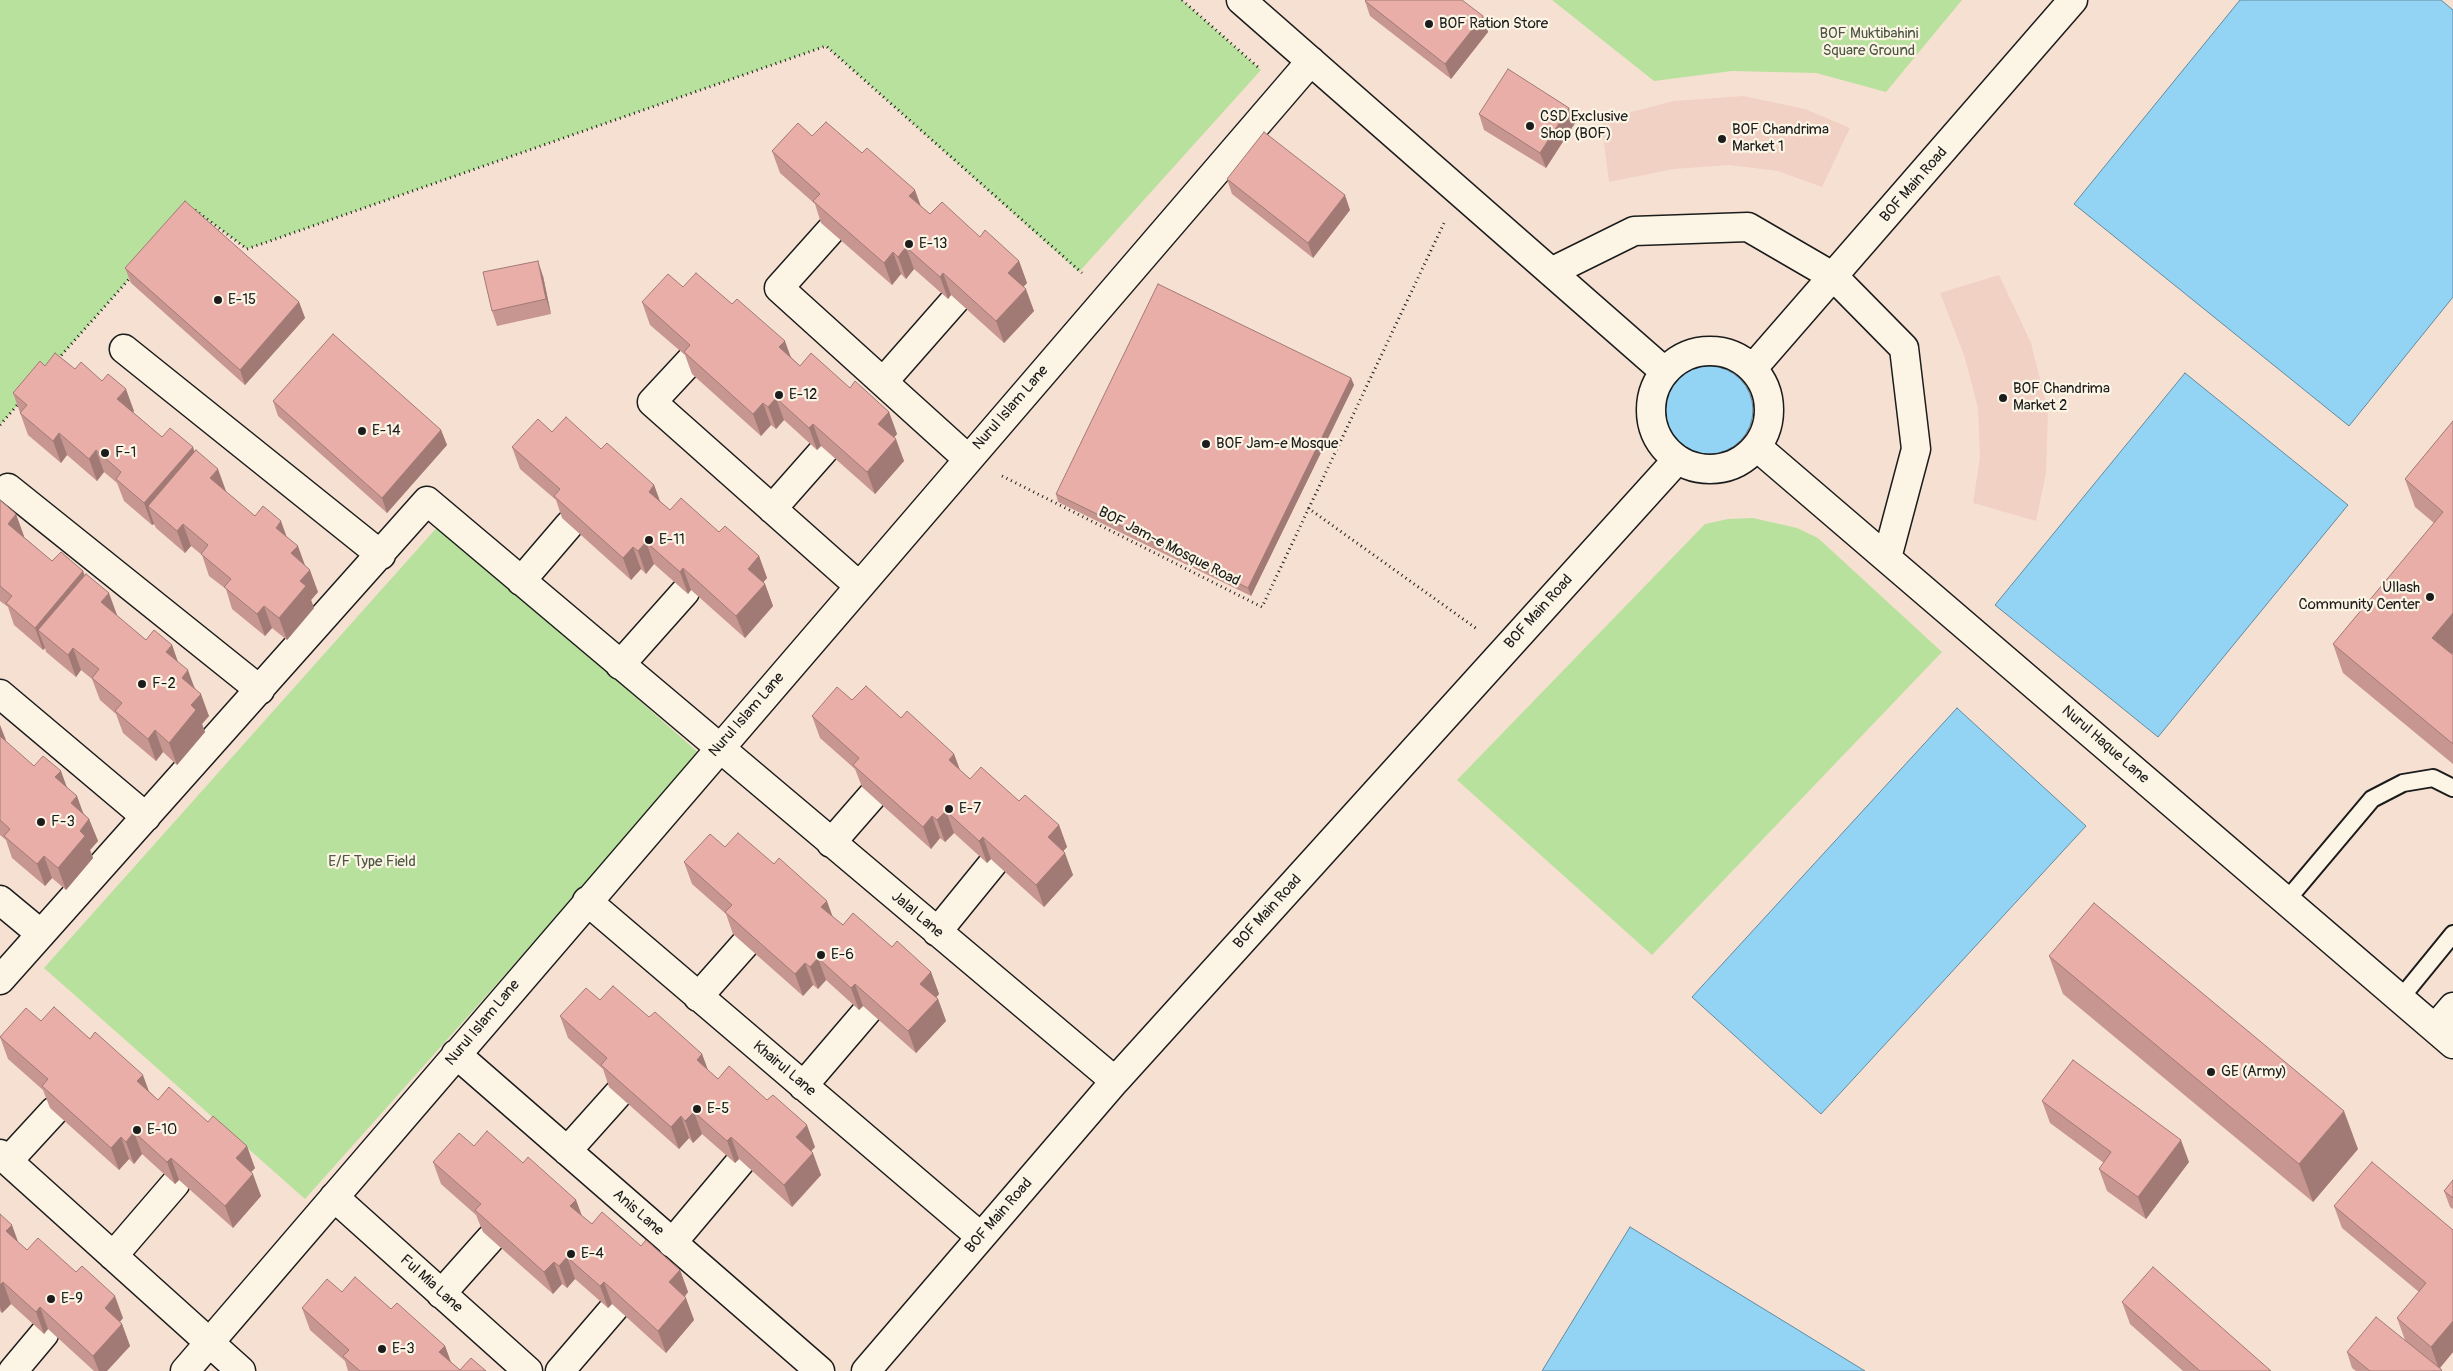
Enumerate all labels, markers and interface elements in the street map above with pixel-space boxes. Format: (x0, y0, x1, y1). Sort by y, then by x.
place label: BOF Ration Store (1439, 15, 1548, 33)
marker: BOF Ration Store (1423, 18, 1435, 30)
park label: BOF Muktibahini Square Ground (1820, 25, 1918, 60)
place label: CSD Exclusive Shop (BOF) (1540, 108, 1628, 143)
marker: CSD Exclusive Shop (BOF) (1524, 120, 1536, 132)
place label: BOF Chandrima Market 1 (1732, 121, 1829, 156)
marker: BOF Chandrima Market 1 (1716, 133, 1728, 145)
street label: BOF Main Road (1877, 144, 1951, 226)
place label: E-13 (919, 235, 947, 253)
marker: E-13 (903, 238, 915, 250)
place label: E-15 (228, 291, 256, 309)
marker: E-15 (212, 294, 224, 306)
street label: Nurul Islam Lane (969, 362, 1053, 454)
place label: BOF Chandrima Market 2 (2013, 380, 2110, 415)
place label: E-12 (789, 386, 817, 404)
marker: E-12 (773, 389, 785, 401)
marker: BOF Chandrima Market 2 (1997, 392, 2009, 404)
place label: E-14 (372, 422, 401, 440)
marker: E-14 (356, 425, 368, 437)
place label: BOF Jam-e Mosque (1216, 435, 1338, 453)
marker: BOF Jam-e Mosque (1200, 438, 1212, 450)
place label: F-1 (115, 444, 136, 462)
marker: F-1 (99, 447, 111, 459)
street label: BOF Jam-e Mosque Road (1095, 503, 1243, 591)
place label: E-11 (659, 531, 685, 549)
marker: E-11 (643, 534, 655, 546)
street label: BOF Main Road (1501, 571, 1577, 653)
place label: Ullash Community Center (2299, 579, 2420, 614)
marker: Ullash Community Center (2424, 591, 2436, 603)
street label: Nurul Islam Lane (705, 669, 789, 761)
place label: F-2 (152, 675, 176, 693)
marker: F-2 (136, 678, 148, 690)
street label: Nurul Haque Lane (2058, 702, 2152, 788)
place label: E-7 (959, 800, 981, 818)
marker: E-7 (943, 803, 955, 815)
place label: F-3 (51, 813, 75, 831)
marker: F-3 (35, 816, 47, 828)
park label: E/F Type Field (328, 853, 416, 871)
street label: BOF Main Road (1230, 871, 1306, 953)
street label: Jalal Lane (887, 888, 947, 942)
place label: E-6 (831, 946, 854, 964)
marker: E-6 (815, 949, 827, 961)
street label: Nurul Islam Lane (442, 976, 524, 1070)
street label: Khairul Lane (749, 1038, 819, 1100)
place label: GE (Army) (2221, 1063, 2287, 1081)
marker: GE (Army) (2205, 1066, 2217, 1078)
place label: E-5 (707, 1100, 729, 1118)
marker: E-5 (691, 1103, 703, 1115)
place label: E-10 (147, 1121, 177, 1139)
marker: E-10 (131, 1124, 143, 1136)
street label: BOF Main Road (962, 1175, 1036, 1257)
street label: Anis Lane (609, 1186, 667, 1240)
place label: E-4 (581, 1245, 604, 1263)
marker: E-4 (565, 1248, 577, 1260)
street label: Ful Mia Lane (396, 1251, 466, 1317)
place label: E-9 (61, 1290, 83, 1308)
marker: E-9 (45, 1293, 57, 1305)
place label: E-3 (392, 1340, 415, 1358)
marker: E-3 (376, 1343, 388, 1355)

